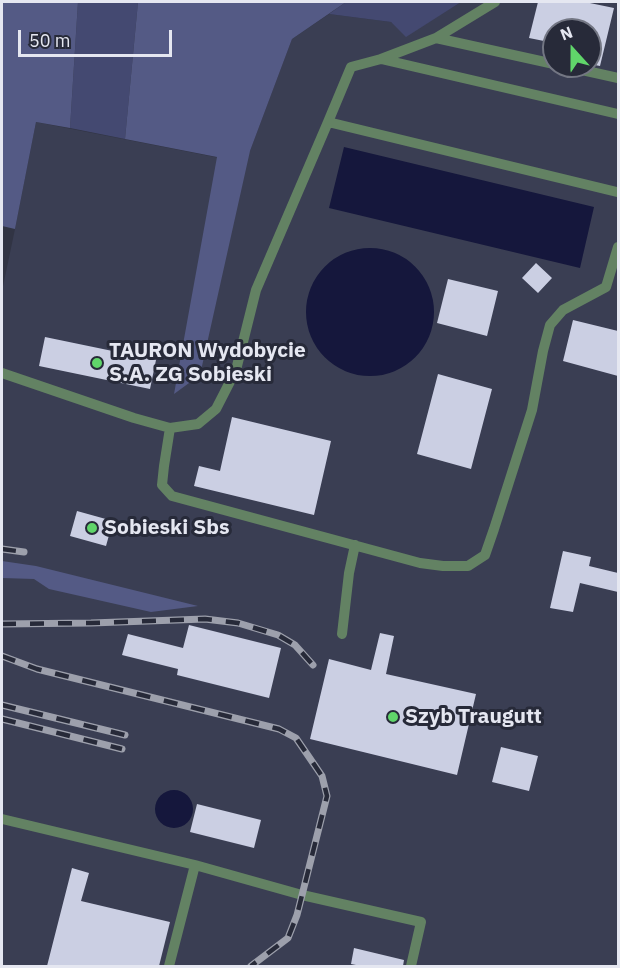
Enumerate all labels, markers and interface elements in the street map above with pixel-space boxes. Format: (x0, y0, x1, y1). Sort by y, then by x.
scale bar (21, 18, 176, 56)
north arrow (542, 18, 602, 78)
text: N (557, 22, 575, 44)
text: 50 m (29, 29, 71, 52)
place label: TAURON Wydobycie S.A. ZG Sobieski (109, 338, 306, 388)
marker: TAURON Wydobycie S.A. ZG Sobieski (90, 356, 104, 370)
place label: Sobieski Sbs (104, 515, 230, 541)
marker: Sobieski Sbs (85, 521, 99, 535)
place label: Szyb Traugutt (405, 704, 542, 730)
marker: Szyb Traugutt (386, 710, 400, 724)

